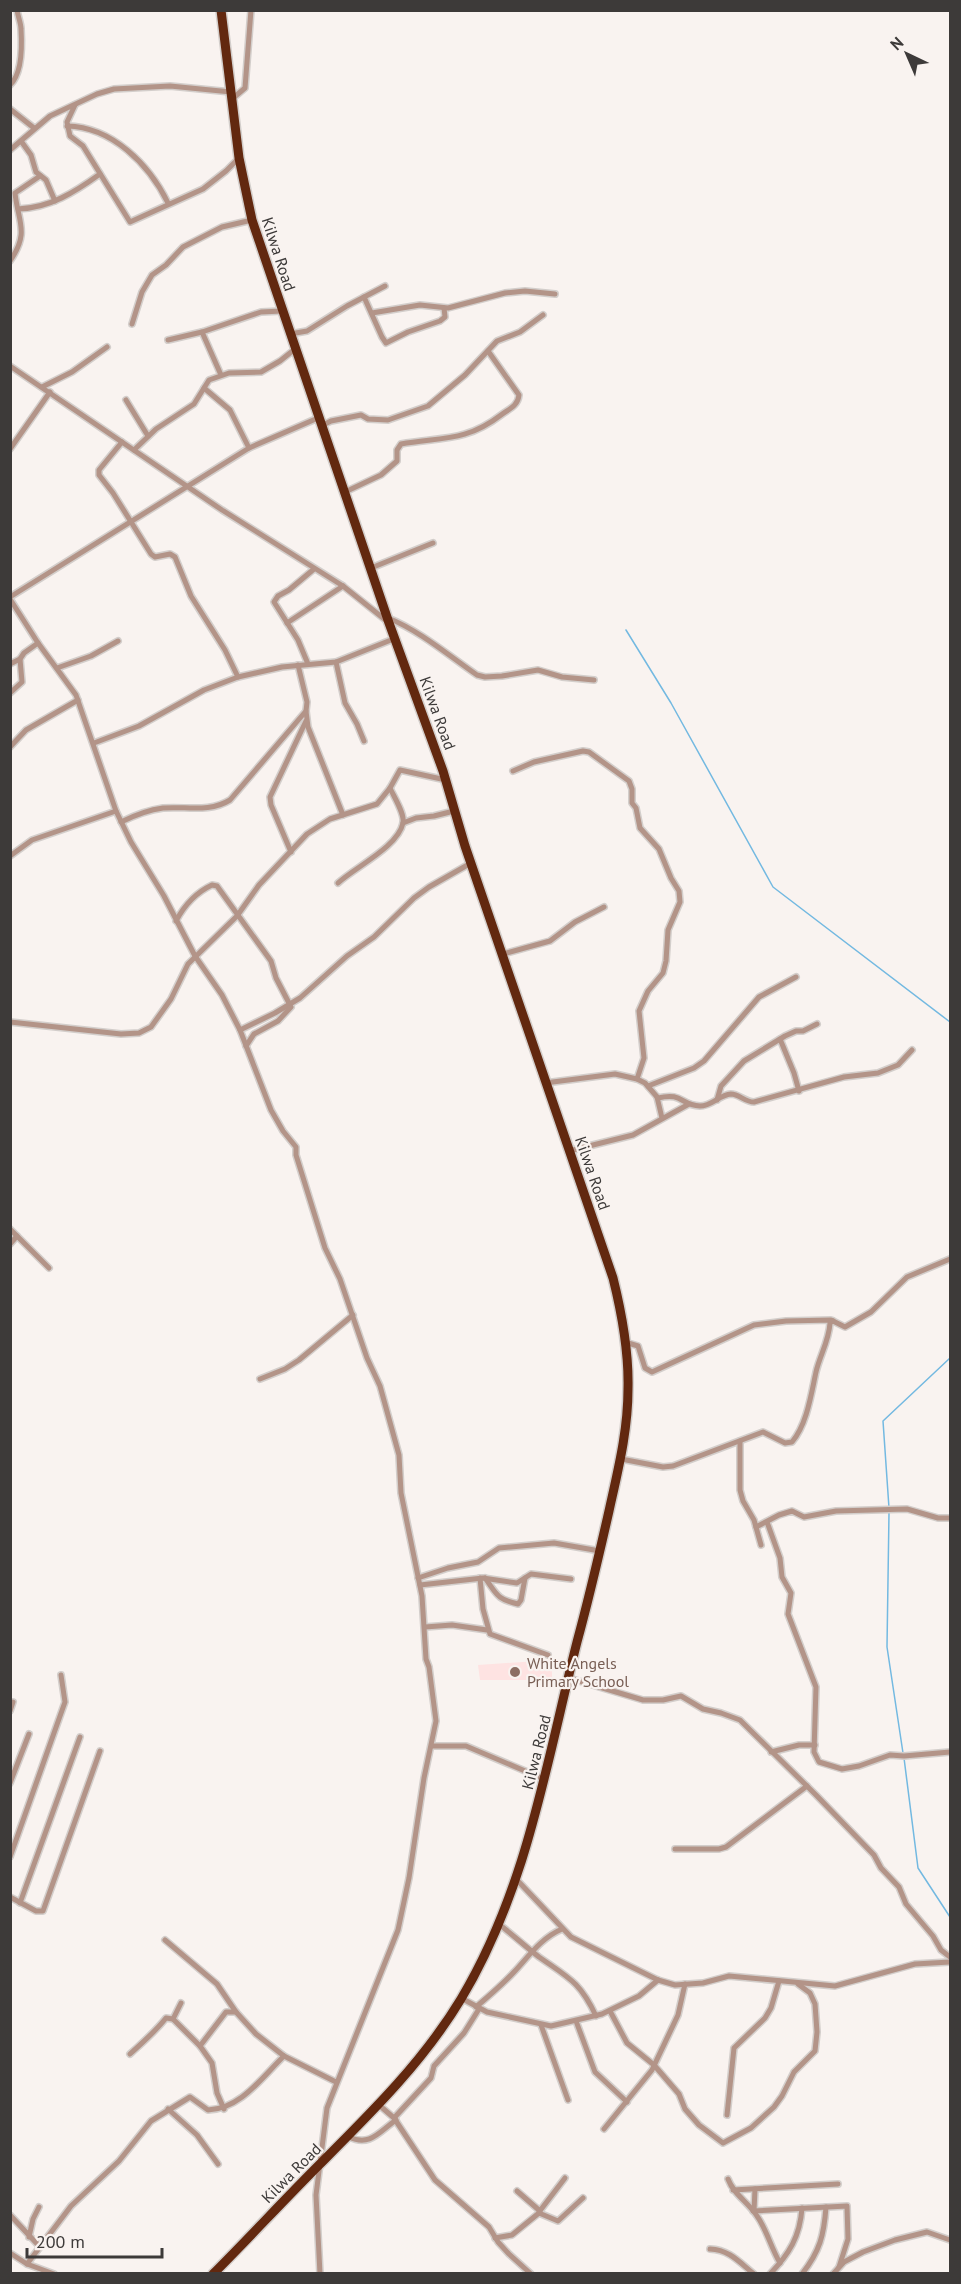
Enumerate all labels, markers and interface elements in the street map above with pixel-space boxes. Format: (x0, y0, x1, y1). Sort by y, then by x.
north arrow (877, 24, 937, 84)
text: N (886, 32, 907, 54)
street label: Kilwa Road (258, 215, 300, 293)
street label: Kilwa Road (416, 674, 460, 752)
street label: Kilwa Road (571, 1134, 615, 1212)
place label: White Angels Primary School (527, 1653, 629, 1691)
marker: White Angels Primary School (508, 1665, 522, 1679)
street label: Kilwa Road (517, 1712, 555, 1792)
street label: Kilwa Road (257, 2139, 325, 2207)
scale bar (27, 2221, 162, 2259)
text: 200 m (36, 2230, 85, 2253)

